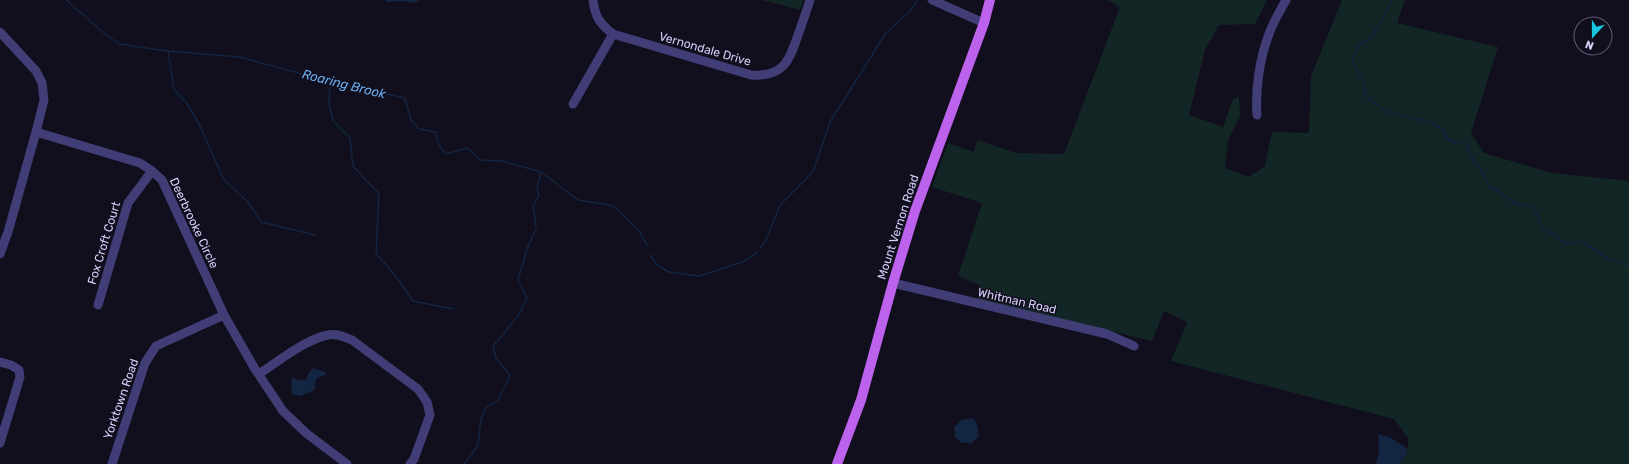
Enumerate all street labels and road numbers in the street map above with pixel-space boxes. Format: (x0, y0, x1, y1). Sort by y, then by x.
street label: Vernondale Drive (657, 29, 753, 69)
street label: Mount Vernon Road (874, 173, 922, 281)
street label: Deerbrooke Circle (167, 175, 221, 271)
street label: Fox Croft Court (85, 200, 123, 286)
street label: Whitman Road (976, 285, 1058, 317)
street label: Yorktown Road (101, 357, 141, 441)

